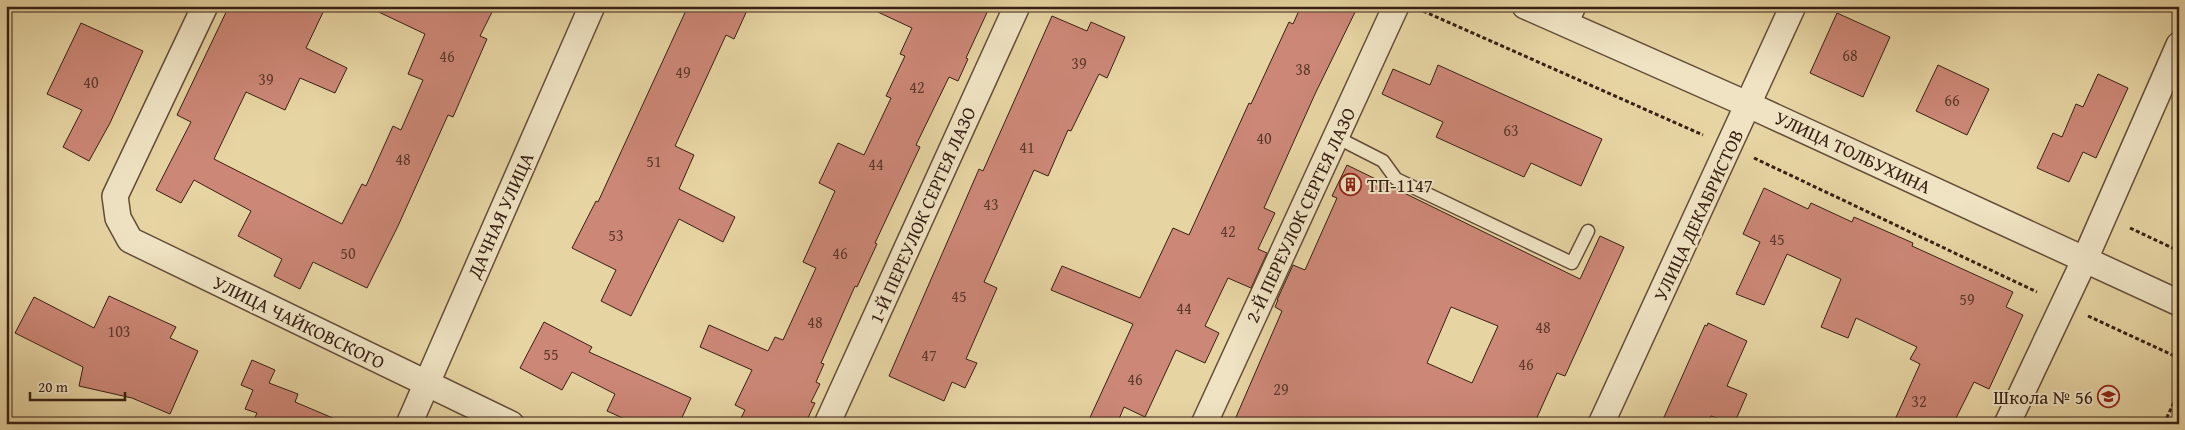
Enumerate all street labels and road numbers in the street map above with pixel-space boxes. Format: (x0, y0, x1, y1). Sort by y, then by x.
street label: 1-Й ПЕРЕУЛОК СЕРГЕЯ ЛАЗО (861, 102, 983, 328)
street label: 2-Й ПЕРЕУЛОК СЕРГЕЯ ЛАЗО (1238, 103, 1362, 327)
street label: УЛИЦА ТОЛБУХИНА (1770, 103, 1936, 201)
street label: УЛИЦА ДЕКАБРИСТОВ (1646, 125, 1750, 305)
street label: ДАЧНАЯ УЛИЦА (459, 147, 540, 283)
street label: УЛИЦА ЧАЙКОВСКОГО (208, 268, 390, 376)

